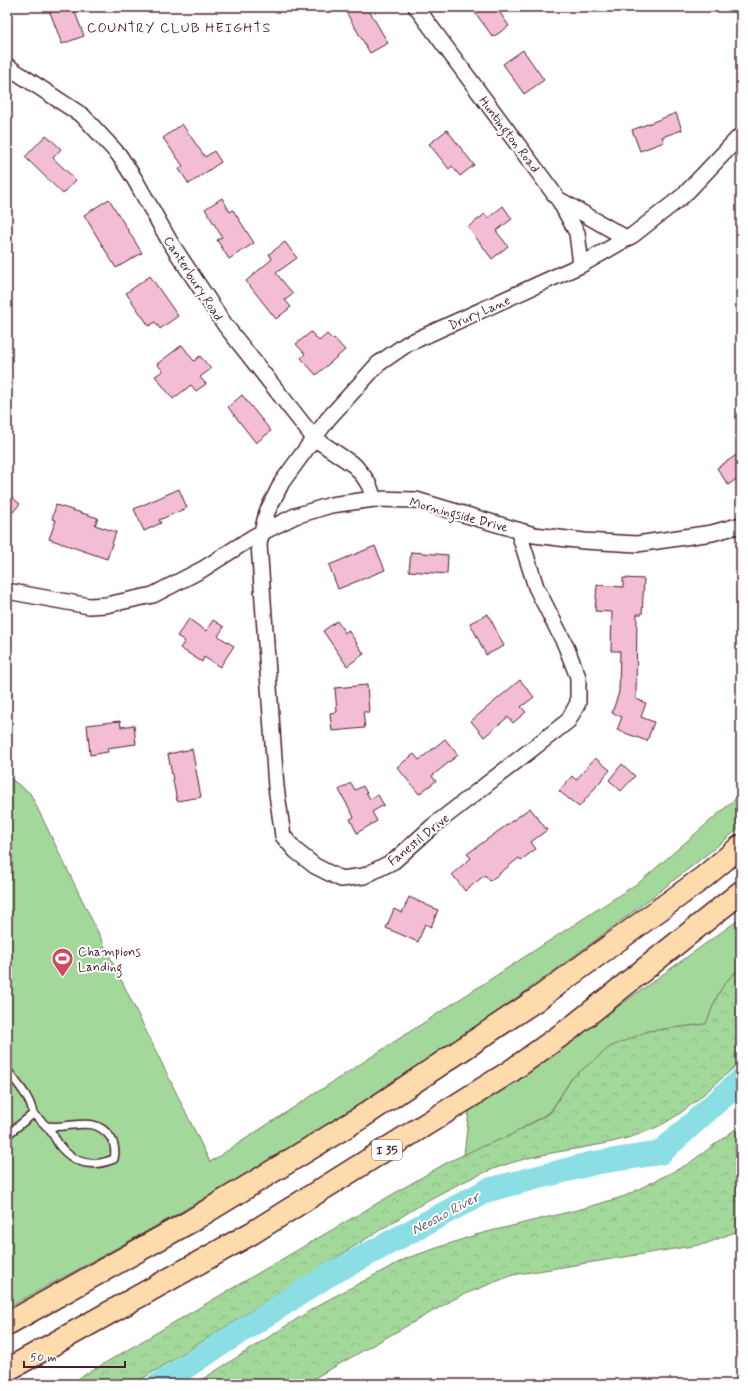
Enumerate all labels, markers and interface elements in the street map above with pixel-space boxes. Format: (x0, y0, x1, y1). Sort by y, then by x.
district label: COUNTRY CLUB HEIGHTS (87, 19, 271, 37)
street label: Huntington Road (473, 93, 543, 178)
street label: Canterbury Road (159, 233, 226, 324)
street label: Drury Lane (446, 292, 513, 335)
street label: Morningside Drive (407, 494, 510, 539)
street label: Fanestil Drive (385, 810, 453, 870)
place label: Champions Landing (78, 944, 141, 978)
sports icon: Champions Landing (50, 945, 76, 978)
road number: I 35 (372, 1140, 402, 1160)
water label: Neosho River (408, 1187, 485, 1239)
scale bar (24, 1343, 125, 1369)
text: 50 m (30, 1350, 57, 1366)

